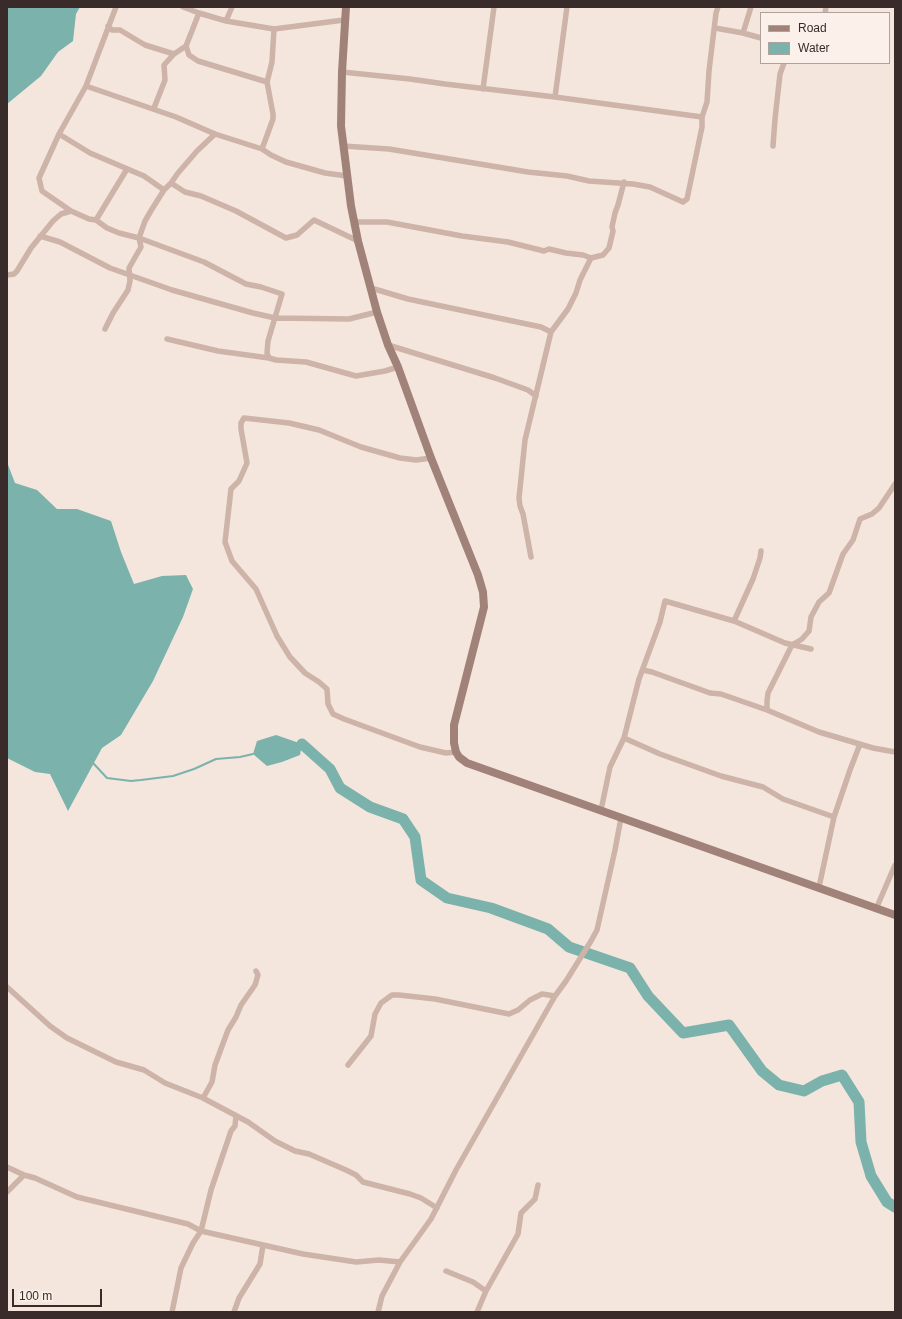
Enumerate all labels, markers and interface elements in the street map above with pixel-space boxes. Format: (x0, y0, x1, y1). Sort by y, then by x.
legend (760, 12, 890, 64)
text: Road (798, 21, 827, 35)
text: Water (798, 41, 830, 55)
scale bar (14, 1281, 104, 1307)
text: 100 m (19, 1289, 52, 1303)

